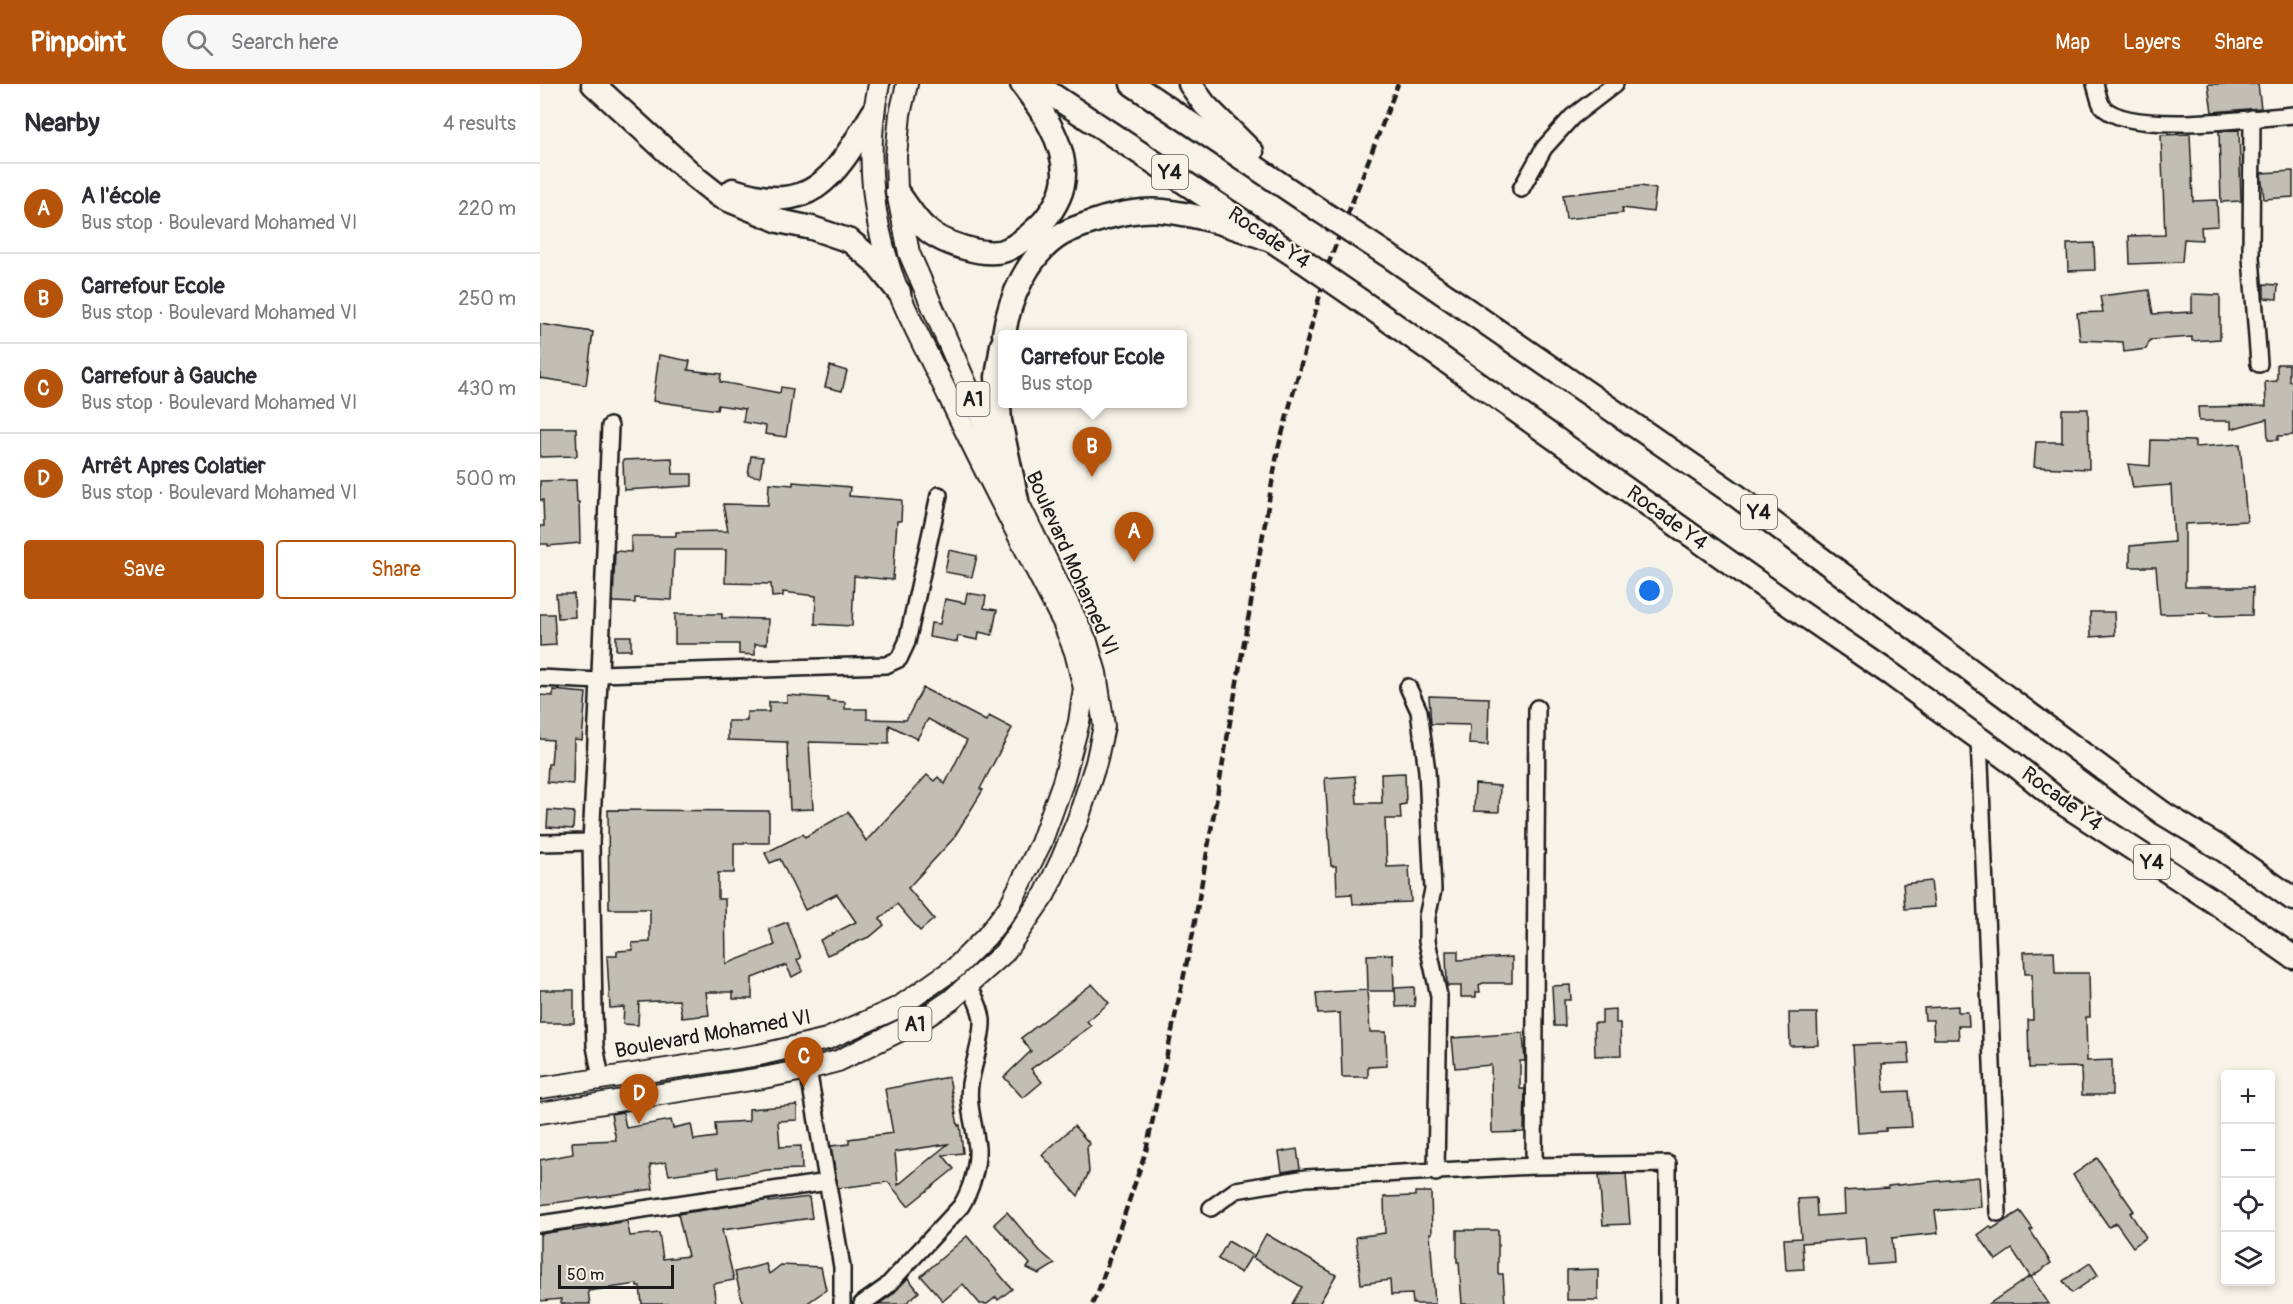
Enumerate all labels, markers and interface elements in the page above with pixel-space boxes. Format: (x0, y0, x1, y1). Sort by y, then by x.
search box (162, 15, 582, 69)
text: Pinpoint (30, 25, 126, 60)
icon: search (183, 26, 216, 59)
text: Search here (231, 28, 338, 56)
text: Map (2055, 29, 2090, 56)
text: Layers (2123, 29, 2181, 56)
text: Share (2214, 29, 2263, 56)
text: Nearby (24, 107, 100, 139)
text: 4 results (443, 111, 516, 136)
road number: Y4 (1152, 155, 1188, 189)
text: A l'école (81, 182, 160, 210)
text: A (37, 196, 50, 221)
text: 220 m (458, 196, 516, 221)
street label: Rocade Y4 (1223, 201, 1315, 275)
text: Bus stop · Boulevard Mohamed VI (81, 210, 357, 235)
text: Carrefour Ecole (81, 272, 225, 300)
text: B (38, 286, 49, 311)
text: 250 m (458, 286, 516, 311)
text: Bus stop · Boulevard Mohamed VI (81, 300, 357, 325)
popup (998, 330, 1187, 408)
text: Carrefour Ecole (1021, 343, 1164, 371)
text: Carrefour à Gauche (81, 362, 257, 390)
text: Bus stop (1021, 371, 1093, 396)
text: C (37, 376, 50, 401)
text: 430 m (457, 376, 516, 401)
road number: A1 (956, 382, 990, 416)
text: Bus stop · Boulevard Mohamed VI (81, 390, 357, 415)
pin: B (1072, 428, 1112, 477)
text: Arrêt Apres Colatier (81, 452, 266, 480)
text: D (37, 466, 50, 491)
text: 500 m (456, 466, 516, 491)
street label: Boulevard Mohamed VI (1019, 467, 1125, 659)
text: Bus stop · Boulevard Mohamed VI (81, 480, 357, 505)
street label: Rocade Y4 (1621, 480, 1713, 556)
road number: Y4 (1741, 495, 1777, 529)
pin: A (1114, 512, 1154, 562)
button: Save (24, 540, 264, 599)
button: Share (276, 540, 516, 599)
your location (1635, 576, 1664, 605)
street label: Rocade Y4 (2016, 761, 2108, 837)
road number: Y4 (2134, 845, 2170, 879)
street label: Boulevard Mohamed VI (613, 1003, 813, 1065)
road number: A1 (898, 1007, 932, 1041)
pin: C (784, 1038, 824, 1087)
map controls (2221, 1070, 2275, 1286)
button: + (2221, 1070, 2275, 1124)
pin: D (620, 1074, 658, 1124)
button: − (2221, 1124, 2275, 1178)
button: locate (2221, 1178, 2275, 1232)
button: layers (2221, 1232, 2275, 1286)
scale bar (558, 1262, 674, 1290)
text: 50 m (567, 1265, 604, 1285)

